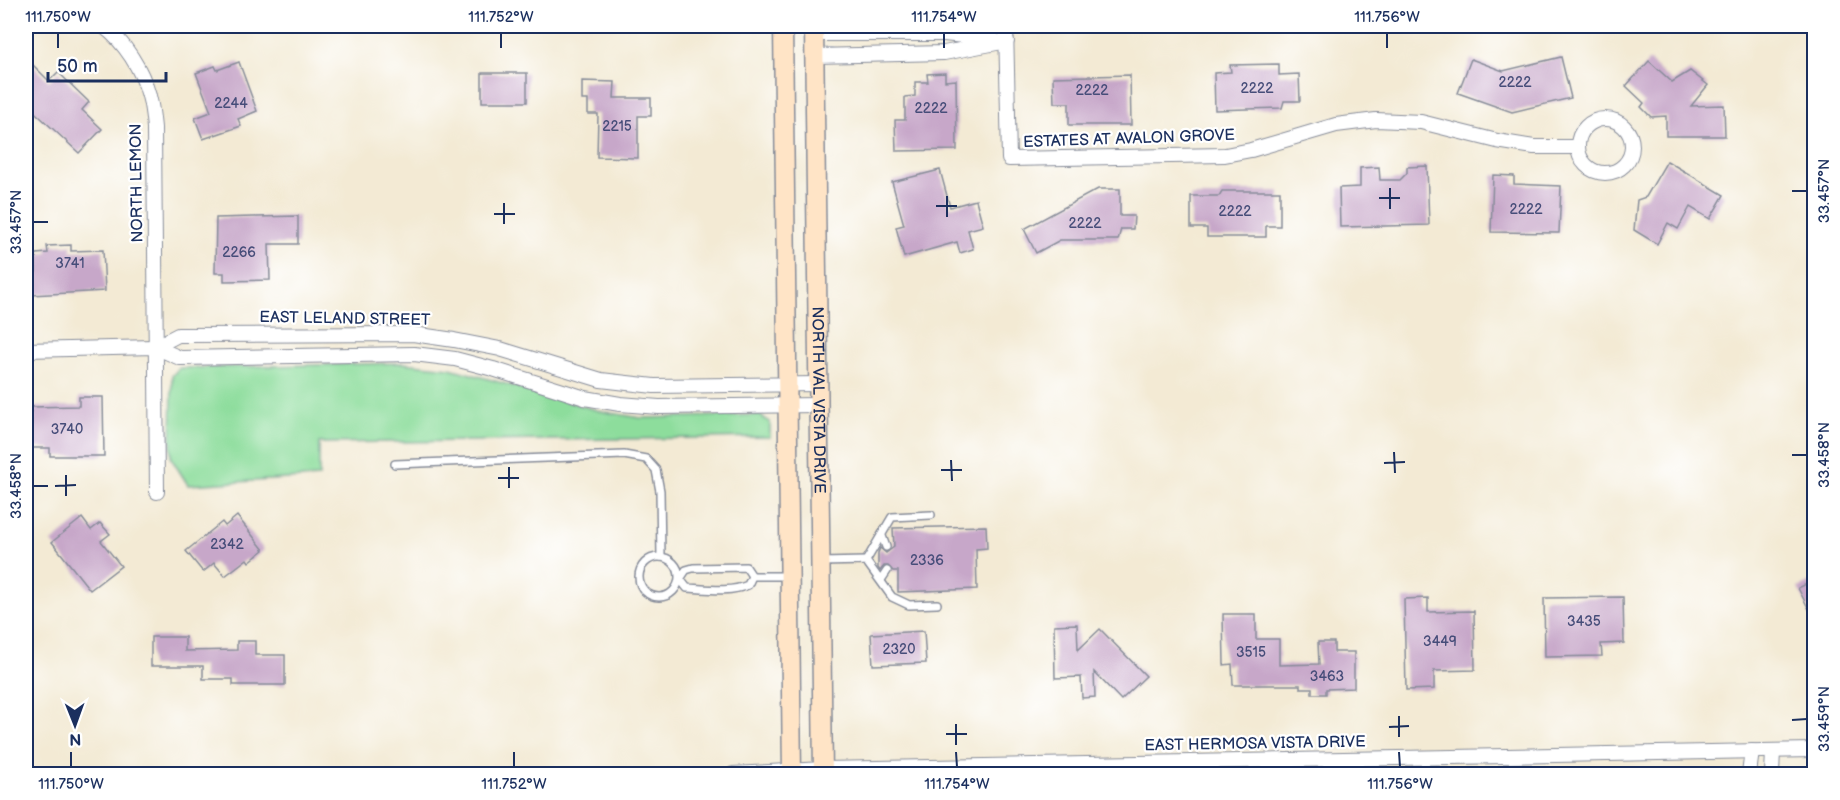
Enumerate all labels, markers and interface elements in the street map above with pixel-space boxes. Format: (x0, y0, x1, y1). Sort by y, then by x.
text: 111.750°W (25, 8, 91, 27)
text: 111.752°W (468, 8, 534, 27)
text: 111.754°W (911, 8, 977, 27)
text: 111.756°W (1354, 8, 1420, 27)
scale bar (48, 45, 166, 83)
text: 50 m (57, 56, 98, 77)
house number: 2222 (1498, 74, 1532, 91)
house number: 2222 (1240, 80, 1274, 97)
house number: 2222 (1075, 82, 1109, 99)
house number: 2244 (214, 95, 248, 112)
house number: 2222 (914, 100, 948, 117)
house number: 2215 (602, 118, 632, 135)
street label: NORTH LEMON (126, 123, 148, 243)
street label: ESTATES AT AVALON GROVE (1023, 126, 1235, 152)
text: 33.457°N (1815, 159, 1834, 223)
text: 33.457°N (7, 190, 26, 254)
house number: 2222 (1509, 201, 1543, 218)
house number: 2222 (1218, 203, 1252, 220)
house number: 2222 (1068, 215, 1102, 232)
house number: 2266 (222, 244, 256, 261)
house number: 3741 (55, 255, 85, 272)
street label: NORTH VAL VISTA DRIVE (808, 306, 829, 494)
street label: EAST LELAND STREET (259, 308, 431, 330)
house number: 3740 (51, 421, 83, 438)
text: 33.458°N (1815, 422, 1834, 488)
text: 33.458°N (7, 453, 26, 519)
house number: 2342 (210, 536, 244, 553)
house number: 2336 (910, 552, 944, 569)
house number: 3435 (1567, 613, 1601, 630)
house number: 3449 (1423, 633, 1457, 650)
house number: 2320 (882, 641, 916, 658)
house number: 3515 (1236, 644, 1266, 661)
house number: 3463 (1310, 668, 1344, 685)
text: 33.459°N (1815, 686, 1834, 752)
north arrow (45, 695, 105, 755)
text: N (69, 729, 81, 748)
street label: EAST HERMOSA VISTA DRIVE (1144, 733, 1366, 755)
text: 111.750°W (38, 775, 104, 794)
text: 111.752°W (481, 775, 547, 794)
text: 111.754°W (924, 775, 990, 794)
text: 111.756°W (1367, 775, 1433, 794)

